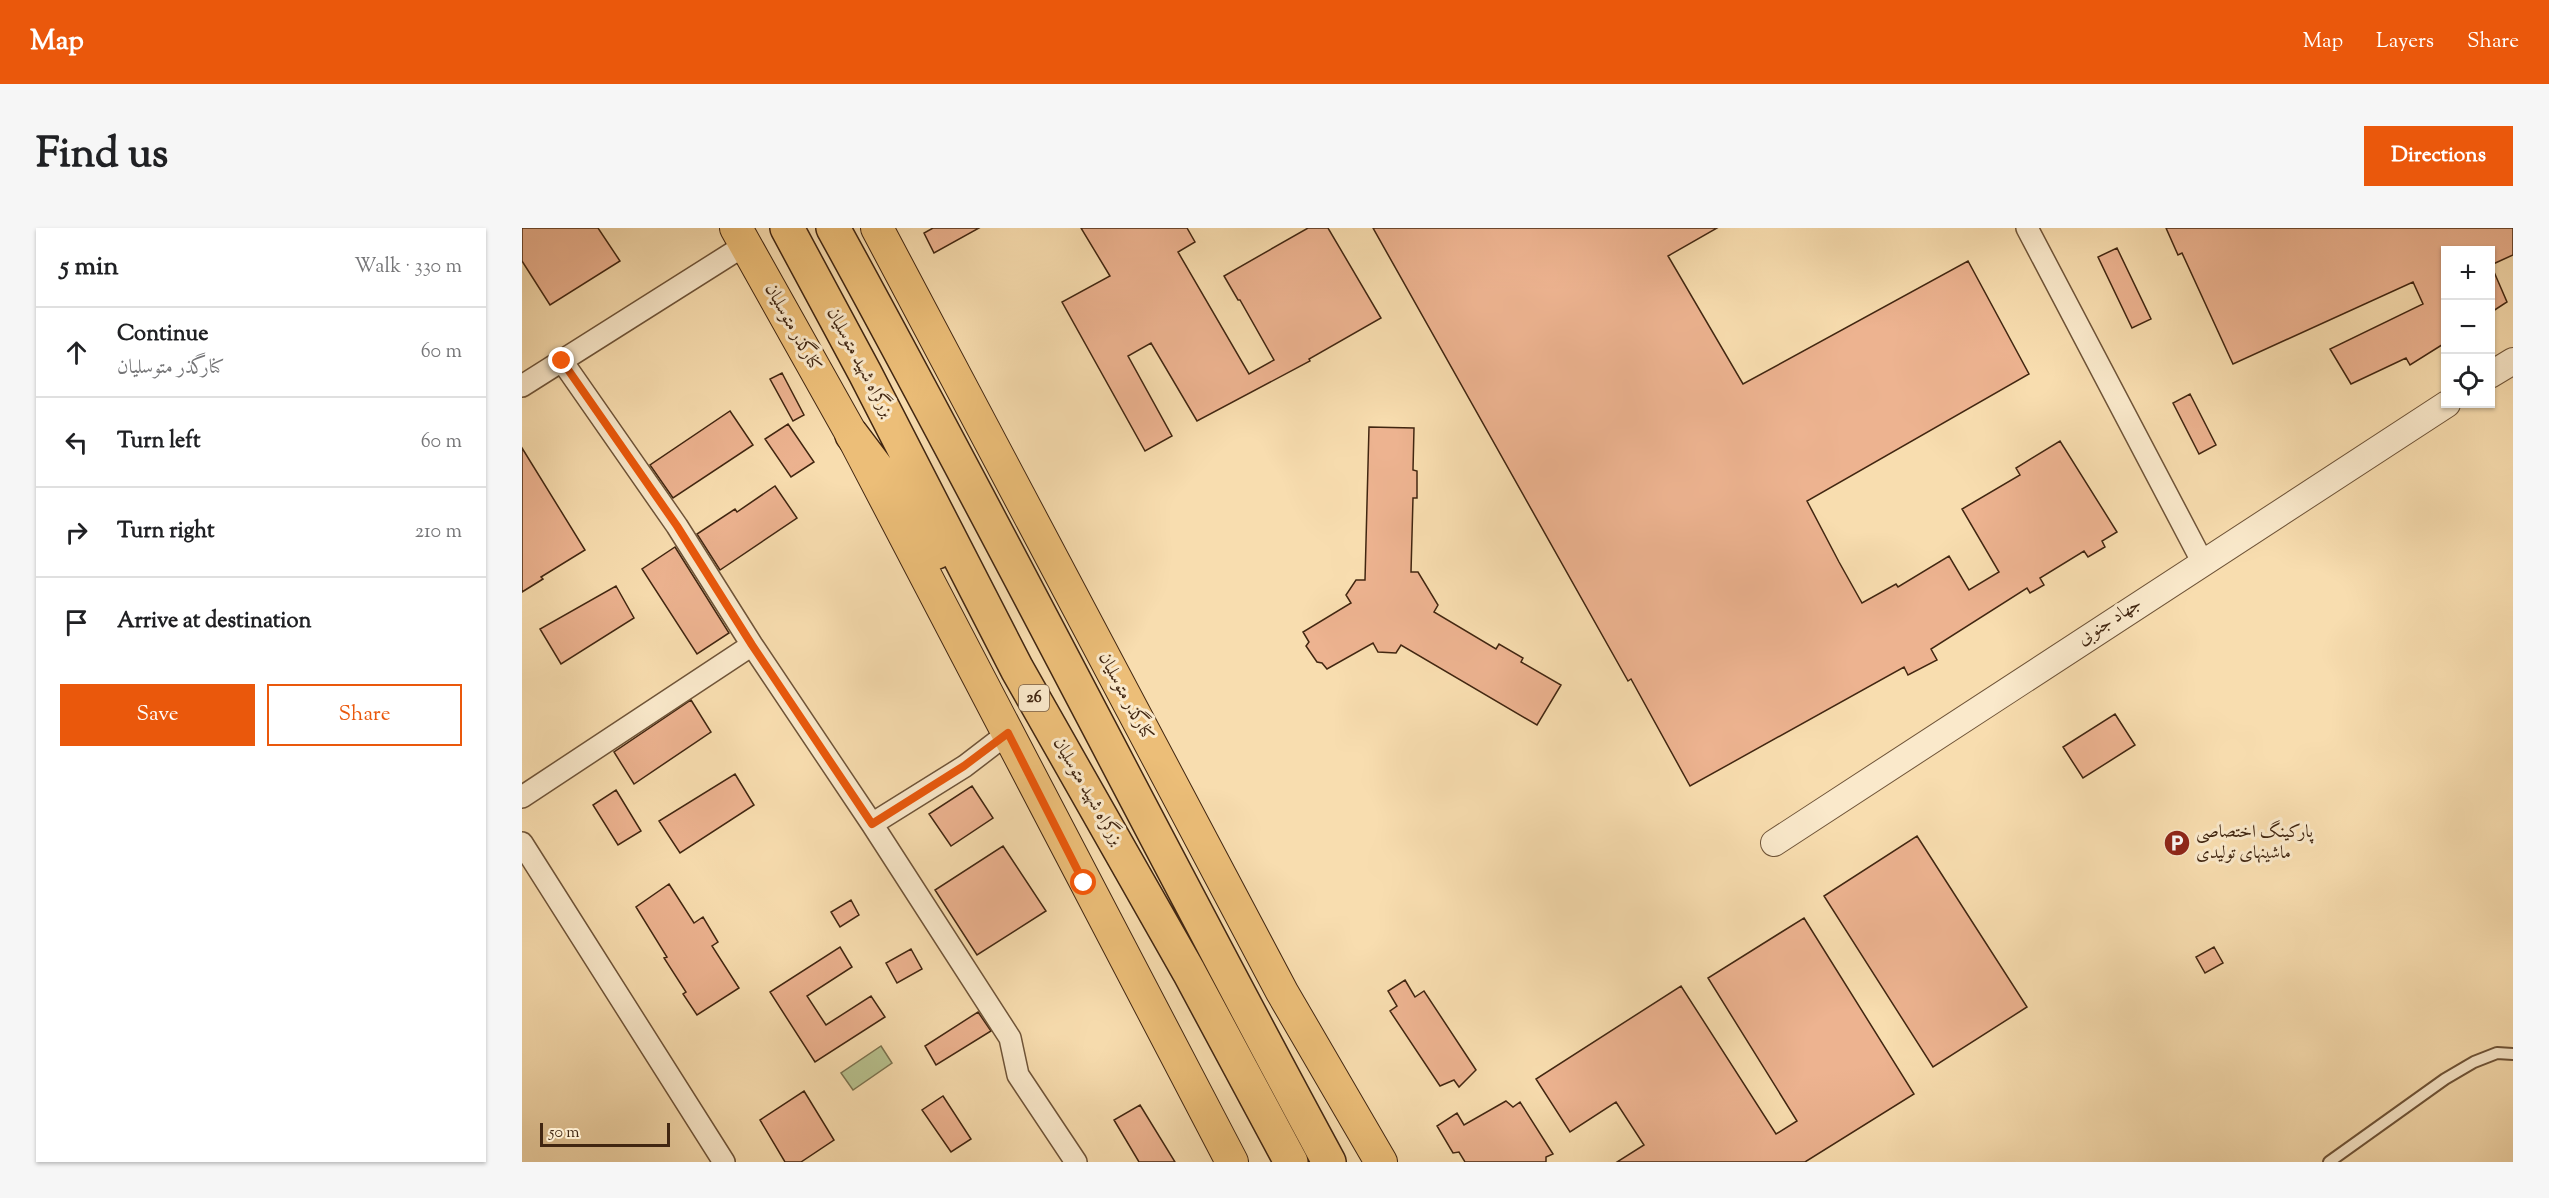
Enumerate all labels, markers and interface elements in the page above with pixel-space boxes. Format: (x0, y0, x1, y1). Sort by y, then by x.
text: Map (30, 22, 84, 62)
text: Map (2303, 27, 2343, 57)
text: Layers (2376, 27, 2434, 57)
text: Share (2467, 27, 2519, 57)
text: Find us (36, 126, 168, 186)
button: Directions (2364, 126, 2513, 186)
map controls (2441, 246, 2495, 408)
button: + (2441, 246, 2495, 300)
text: 5 min (60, 249, 119, 286)
text: Walk · 330 m (354, 253, 462, 282)
street label: کنارگذر متوسلیان (757, 278, 829, 377)
button: − (2441, 300, 2495, 354)
street label: بزرگراه شهید متوسلیان (819, 303, 900, 423)
text: Continue (117, 319, 208, 351)
icon: ahead (60, 336, 93, 369)
text: 60 m (421, 338, 462, 367)
route end (548, 347, 574, 373)
text: کنارگذر متوسلیان (117, 354, 225, 383)
button: locate (2441, 354, 2495, 408)
icon: left (60, 426, 93, 459)
text: Turn left (117, 426, 200, 458)
text: 60 m (421, 428, 462, 457)
icon: right (60, 516, 93, 549)
text: Turn right (117, 516, 214, 548)
text: 210 m (415, 518, 462, 547)
street label: جهاد جنوبی (2073, 591, 2147, 653)
icon: arrive (60, 606, 93, 639)
text: Arrive at destination (117, 606, 312, 638)
street label: کنارگذر متوسلیان (1091, 647, 1161, 746)
button: Save (60, 684, 255, 746)
button: Share (267, 684, 462, 746)
road number: 26 (1019, 685, 1049, 711)
street label: بزرگراه شهید متوسلیان (1045, 732, 1129, 851)
place label: پارکینگ اختصاصی ماشینهای تولیدی (2196, 819, 2314, 867)
parking icon: پارکینگ اختصاصی ماشینهای تولیدی (2162, 828, 2192, 858)
route start (1070, 869, 1096, 895)
scale bar (540, 1120, 670, 1148)
text: 50 m (549, 1122, 580, 1145)

